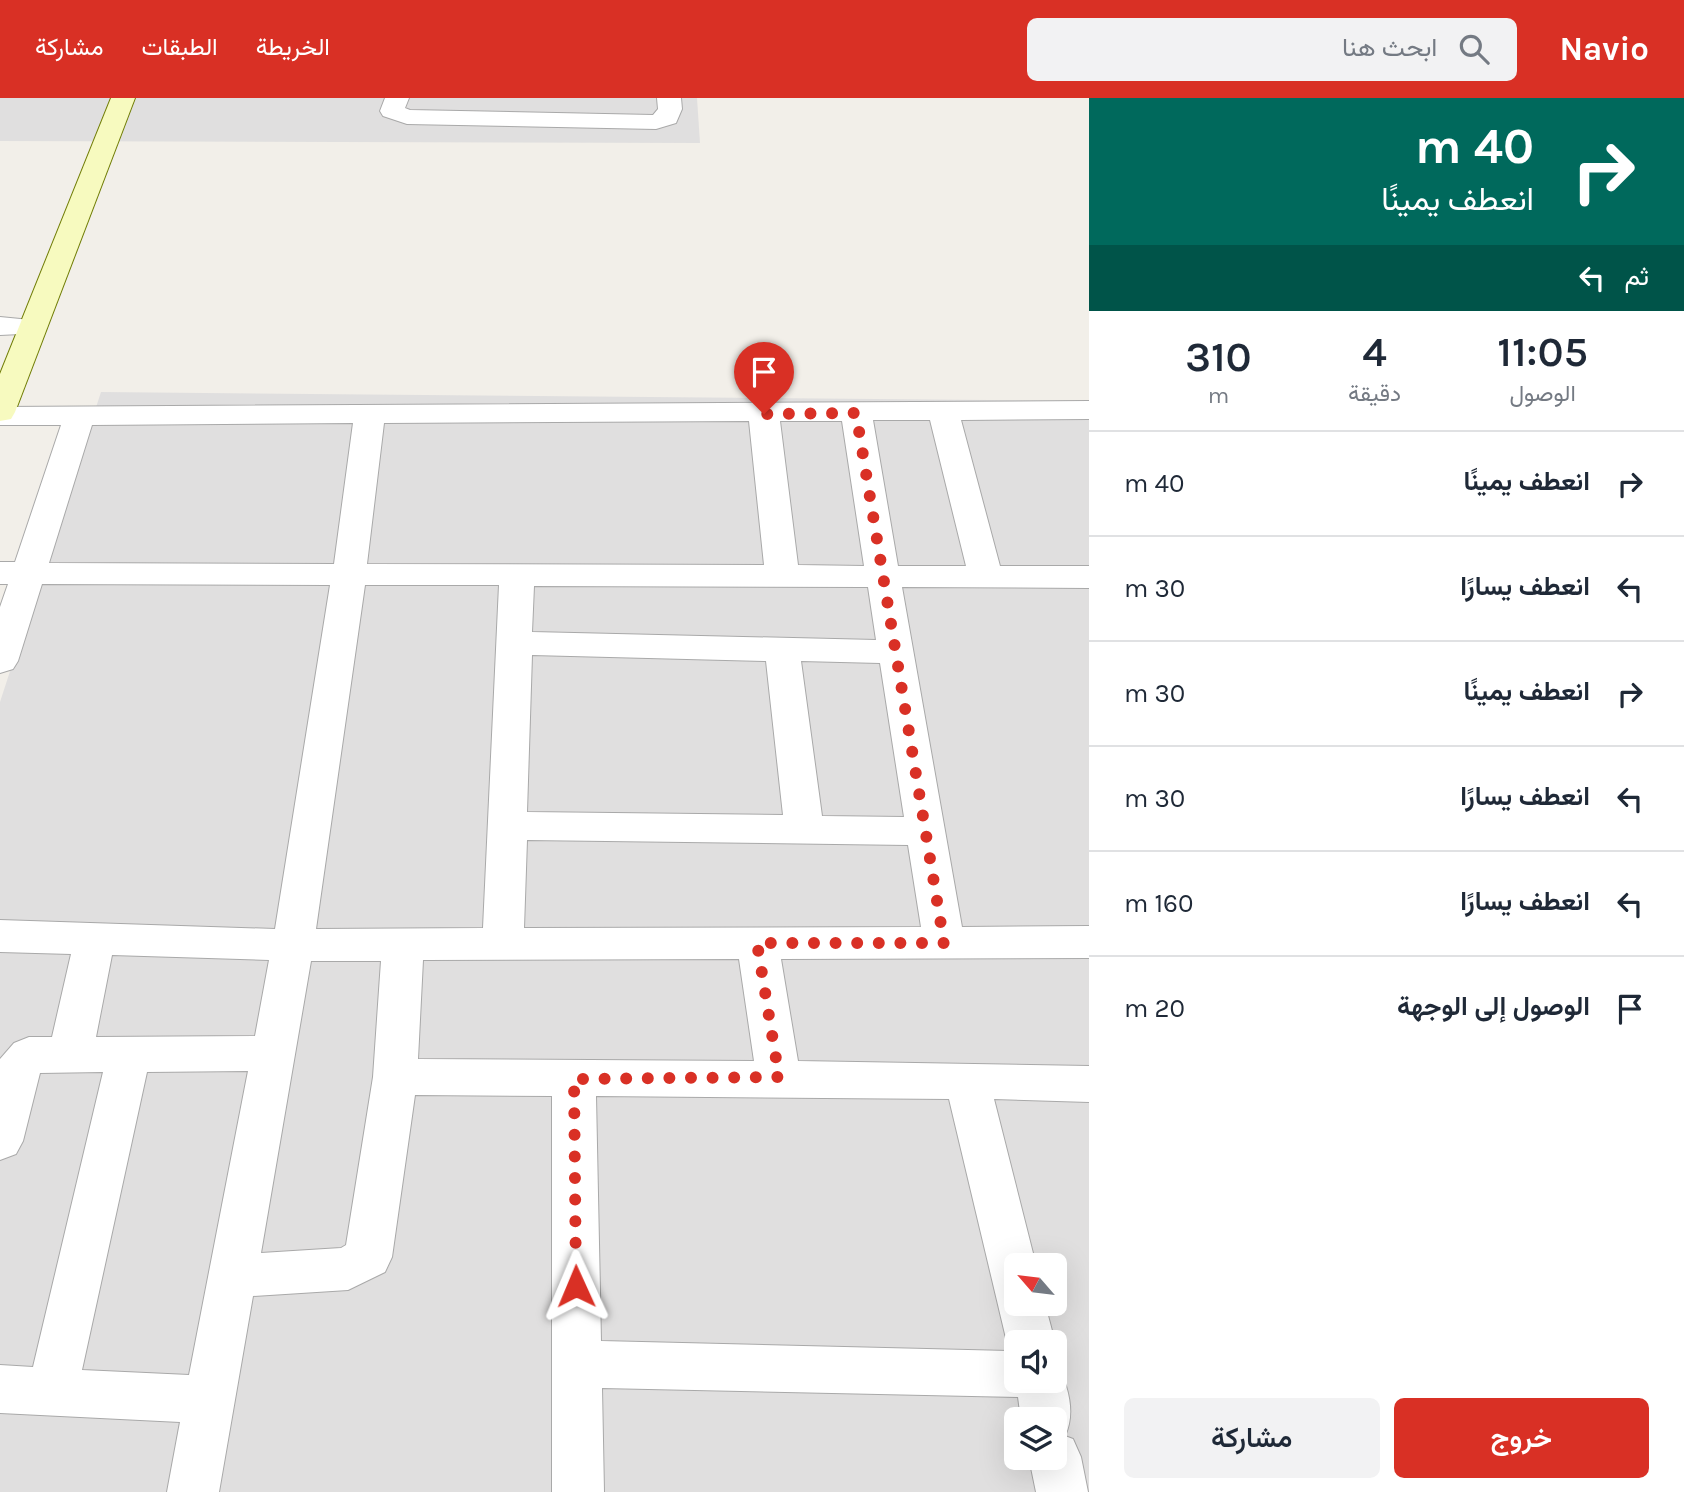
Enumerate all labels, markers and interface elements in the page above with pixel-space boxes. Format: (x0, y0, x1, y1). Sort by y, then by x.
search box (1027, 18, 1517, 81)
icon: search (1455, 30, 1493, 68)
text: Navio (1559, 30, 1649, 68)
text: ابحث هنا (1342, 32, 1437, 63)
text: مشاركة (35, 33, 103, 61)
text: الطبقات (141, 33, 218, 61)
text: الخريطة (256, 33, 330, 61)
text: 40 m (1415, 118, 1534, 175)
icon: right (1558, 126, 1649, 217)
text: انعطف يمينًا (1381, 181, 1534, 218)
icon: left (1573, 259, 1611, 297)
text: ثم (1625, 261, 1649, 292)
text: 4 (1362, 327, 1387, 377)
text: 11:05 (1497, 327, 1588, 377)
text: 310 (1185, 332, 1252, 382)
pin (734, 342, 794, 414)
icon: arrive (745, 353, 783, 391)
text: دقيقة (1348, 380, 1401, 407)
text: الوصول (1509, 380, 1576, 407)
text: m (1208, 382, 1229, 409)
icon: right (1611, 465, 1649, 503)
text: انعطف يمينًا (1464, 466, 1590, 497)
text: 40 m (1124, 468, 1184, 499)
icon: left (1611, 570, 1649, 608)
text: انعطف يسارًا (1460, 571, 1590, 602)
text: 30 m (1124, 573, 1185, 604)
icon: right (1611, 675, 1649, 713)
text: انعطف يمينًا (1464, 676, 1590, 707)
text: 30 m (1124, 678, 1185, 709)
icon: left (1611, 780, 1649, 818)
text: انعطف يسارًا (1460, 781, 1590, 812)
text: 30 m (1124, 783, 1185, 814)
icon: left (1611, 885, 1649, 923)
text: انعطف يسارًا (1460, 886, 1590, 917)
text: 160 m (1124, 888, 1193, 919)
icon: arrive (1611, 990, 1649, 1028)
text: الوصول إلى الوجهة (1397, 991, 1590, 1022)
text: 20 m (1124, 993, 1185, 1024)
position arrow (539, 1249, 613, 1323)
north arrow (1004, 1253, 1068, 1316)
map controls (1004, 1253, 1067, 1470)
button: sound (1004, 1330, 1067, 1393)
button: مشاركة (1124, 1398, 1380, 1478)
button: خروج (1394, 1398, 1649, 1478)
button: layers (1004, 1407, 1067, 1470)

